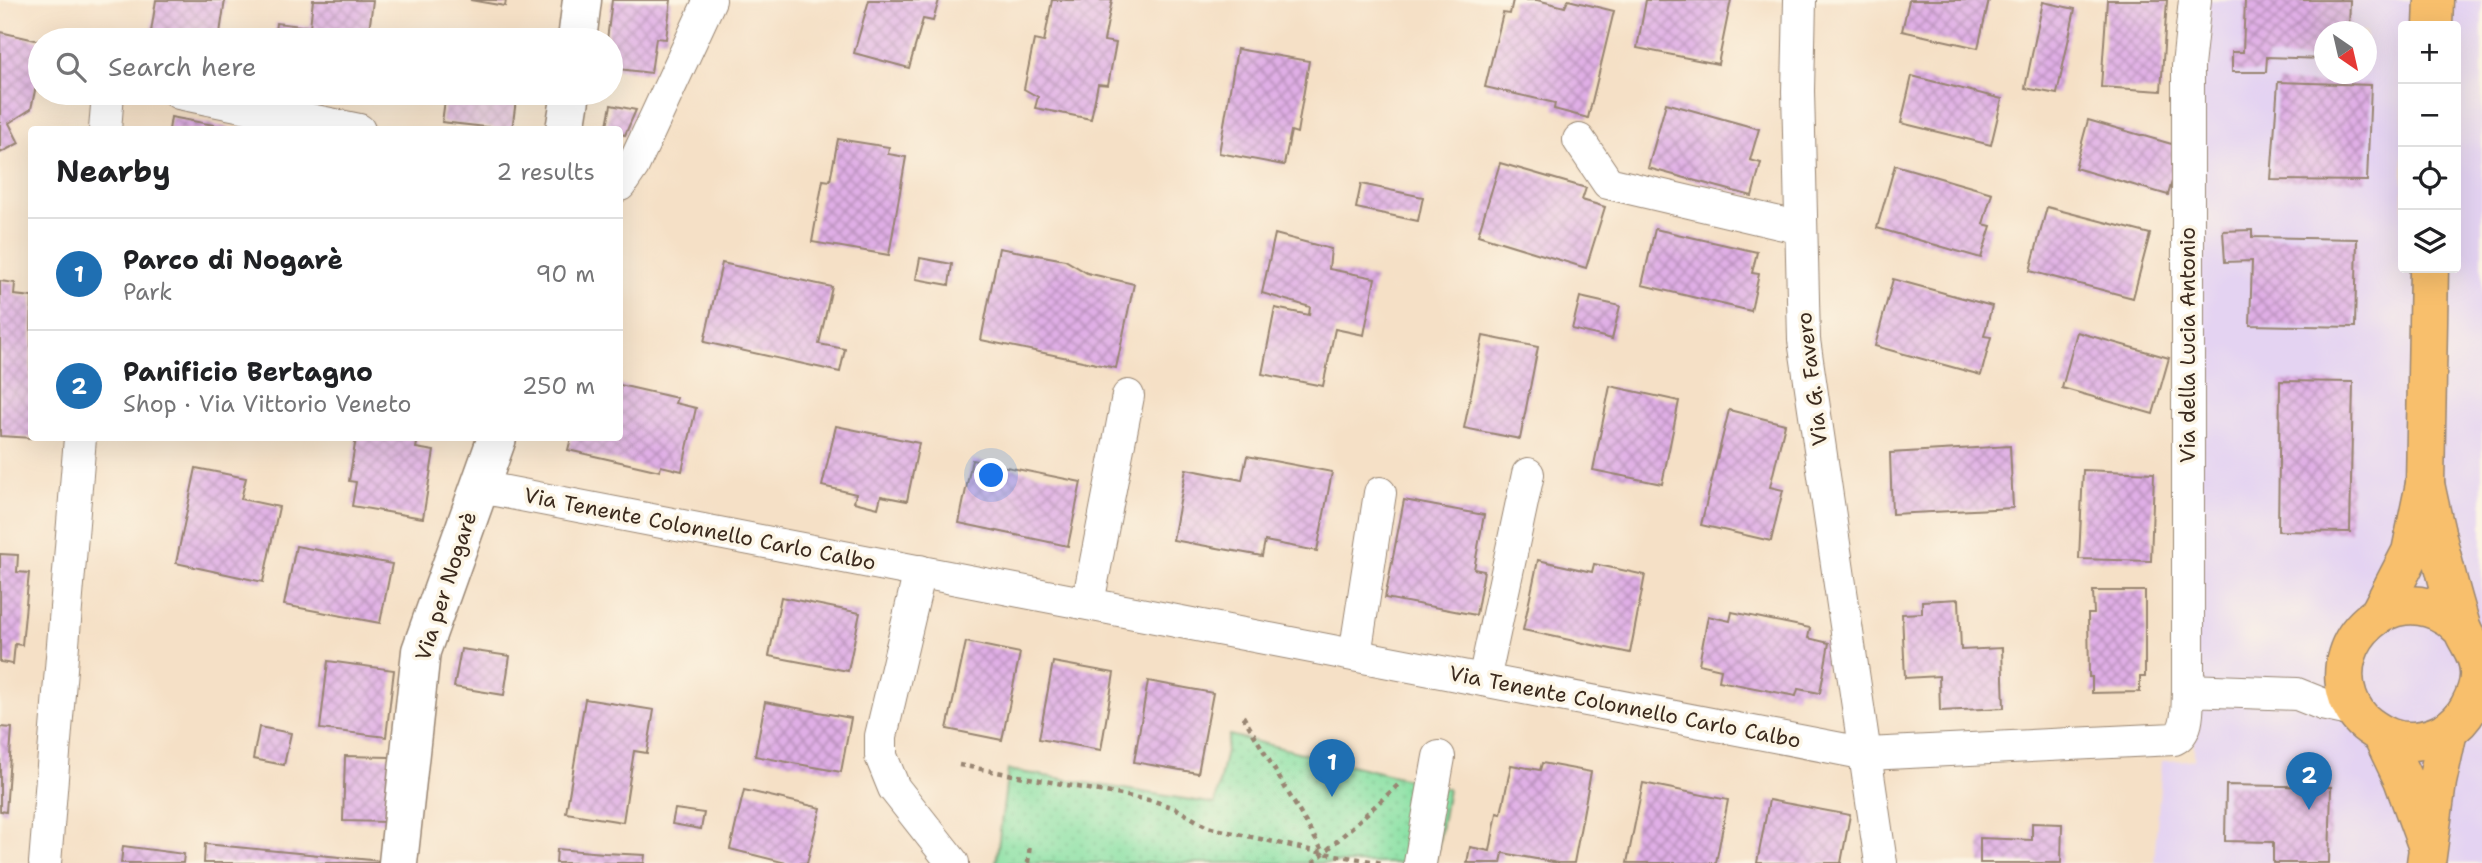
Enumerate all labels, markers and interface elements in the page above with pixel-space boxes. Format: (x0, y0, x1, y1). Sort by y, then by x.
north arrow (2314, 21, 2377, 84)
map controls (2398, 21, 2461, 273)
button: + (2398, 21, 2461, 84)
search box (28, 28, 623, 105)
icon: search (52, 48, 90, 86)
text: Search here (108, 49, 257, 84)
button: − (2398, 84, 2461, 147)
button: locate (2398, 147, 2461, 210)
text: Nearby (56, 151, 171, 192)
text: 2 results (496, 157, 595, 187)
button: layers (2398, 210, 2461, 273)
street label: Via della Lucia Antonio (2174, 227, 2202, 463)
text: Parco di Nogarè (123, 242, 343, 277)
text: 1 (74, 259, 84, 289)
text: 90 m (535, 259, 595, 289)
text: Park (123, 277, 172, 307)
street label: Via G. Favero (1790, 310, 1834, 448)
text: Panificio Bertagno (123, 354, 373, 389)
text: 2 (71, 371, 87, 401)
text: 250 m (522, 371, 595, 401)
text: Shop · Via Vittorio Veneto (123, 389, 411, 419)
your location (974, 458, 1008, 492)
street label: Via Tenente Colonnello Carlo Calbo (522, 481, 878, 577)
street label: Via per Nogarè (409, 508, 483, 664)
street label: Via Tenente Colonnello Carlo Calbo (1447, 659, 1803, 755)
pin: 1 (1309, 739, 1355, 797)
pin: 2 (2286, 752, 2332, 810)

